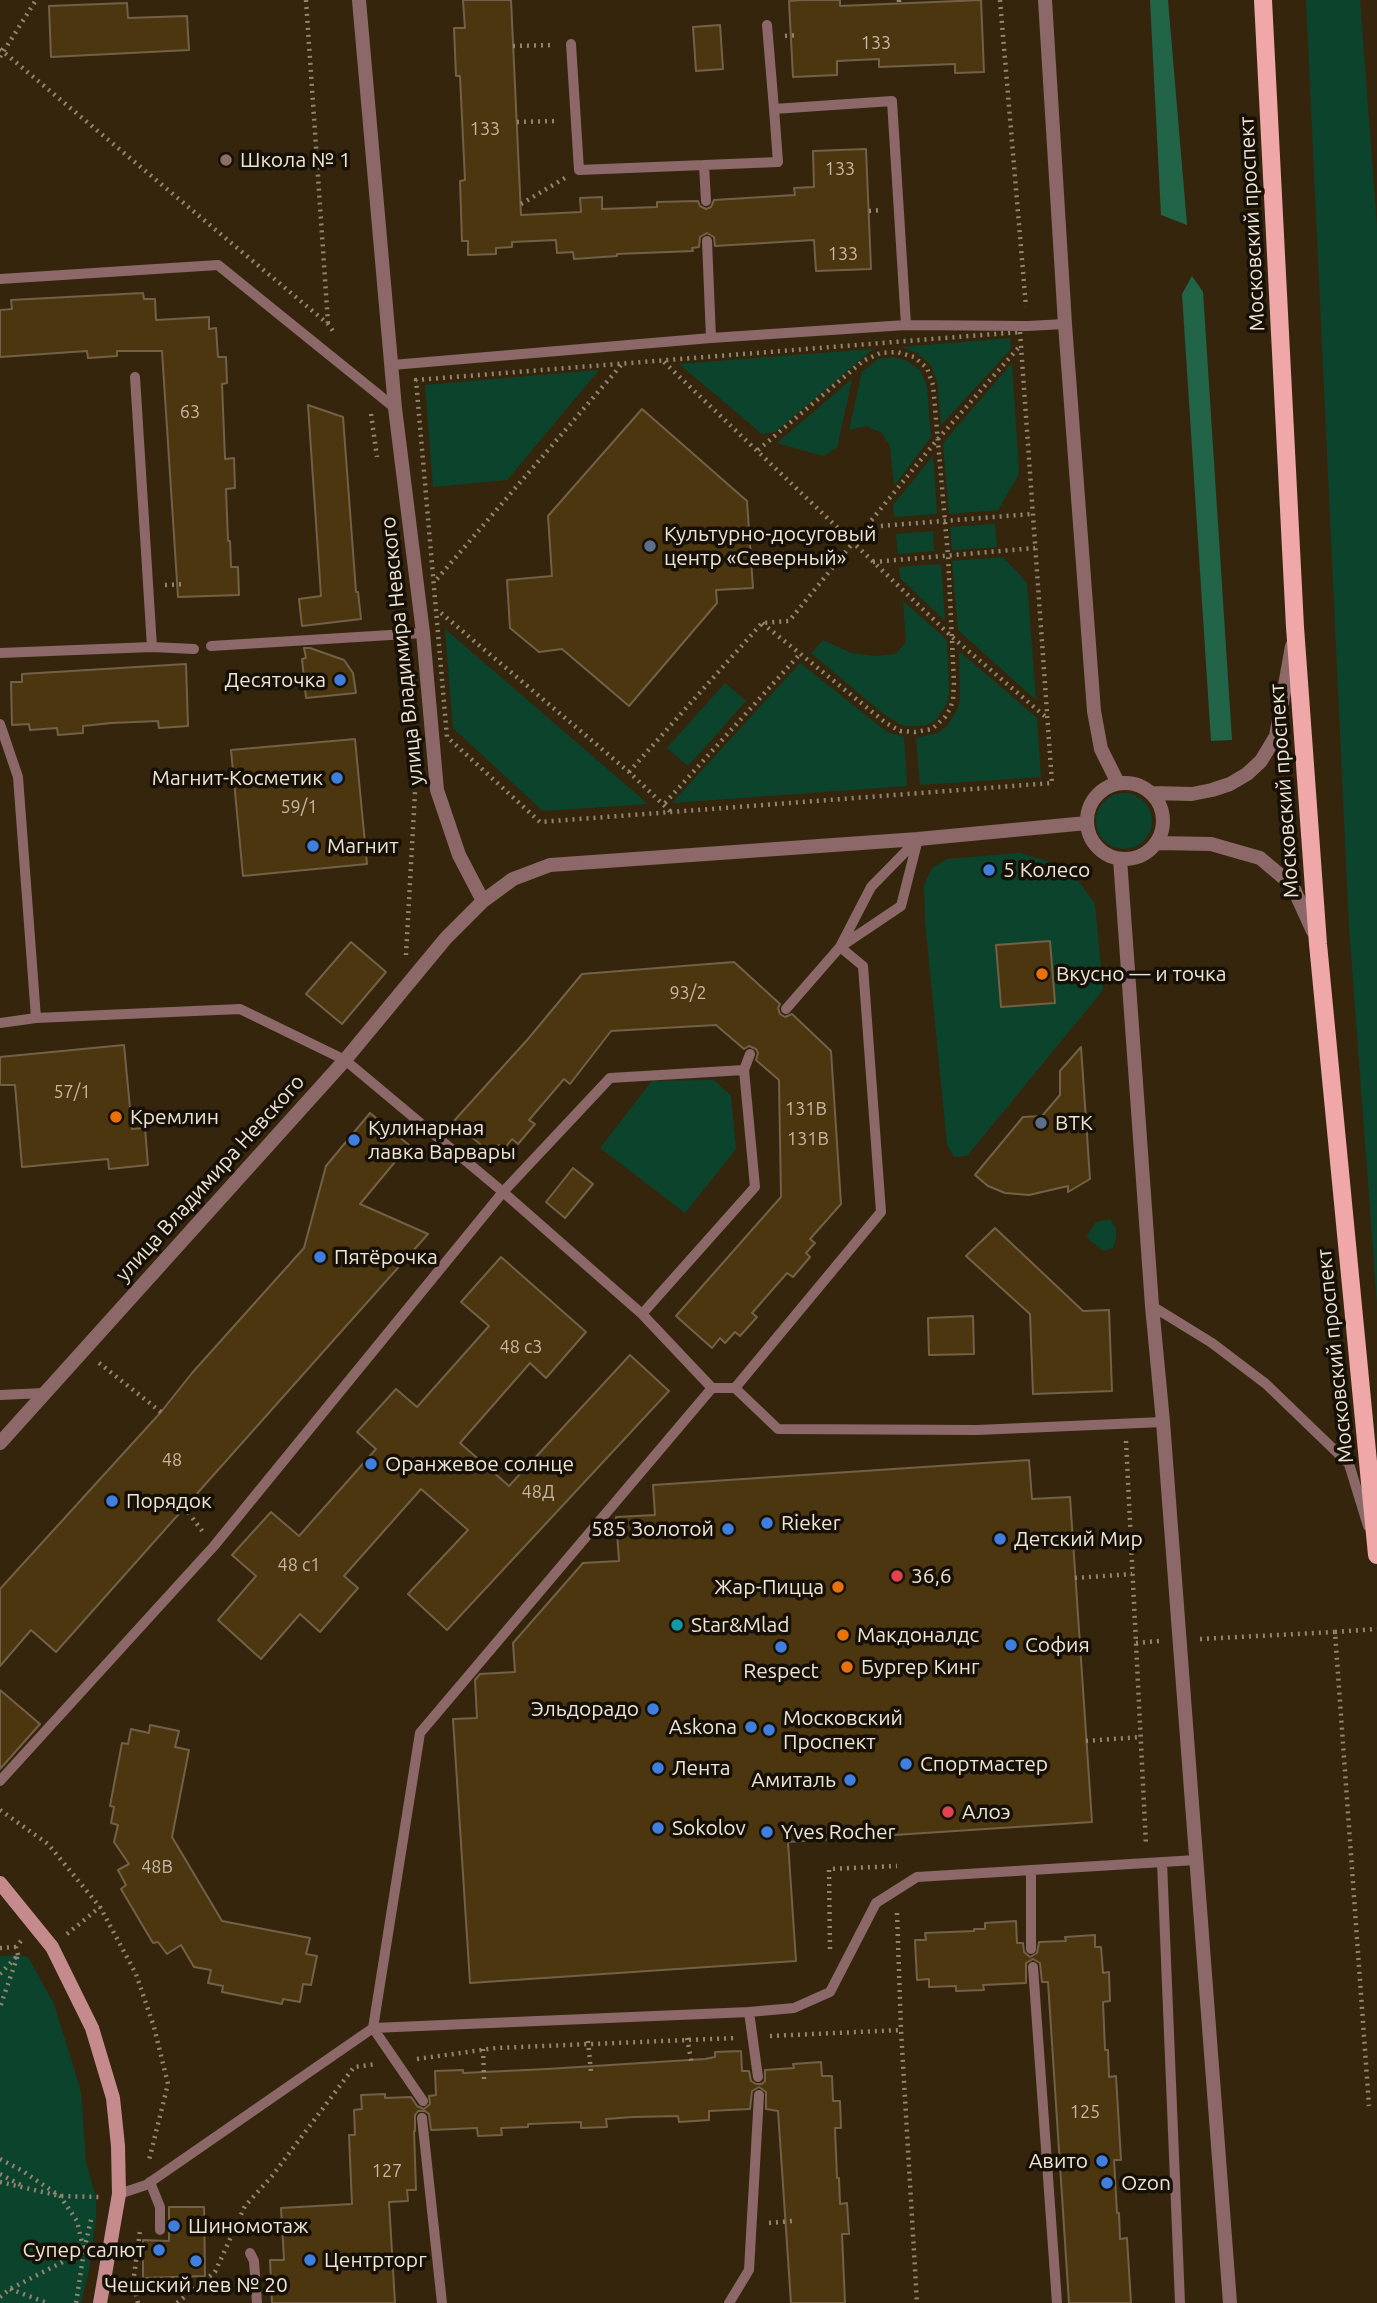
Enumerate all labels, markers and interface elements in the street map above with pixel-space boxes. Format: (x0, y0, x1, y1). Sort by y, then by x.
house number: 133 (861, 32, 891, 54)
street label: Московский проспект (1234, 116, 1270, 332)
house number: 133 (470, 118, 500, 140)
place label: Школа № 1 (240, 147, 351, 173)
marker: Школа № 1 (218, 152, 234, 168)
house number: 133 (825, 158, 855, 180)
house number: 133 (828, 243, 858, 265)
house number: 63 (180, 401, 200, 423)
street label: улица Владимира Невского (375, 515, 429, 787)
place label: Культурно-досуговый центр «Северный» (664, 521, 876, 571)
marker: Культурно-досуговый центр «Северный» (642, 538, 658, 554)
place label: Десяточка (225, 667, 326, 693)
marker: Десяточка (332, 672, 348, 688)
street label: Московский проспект (1264, 683, 1304, 899)
place label: Магнит-Косметик (152, 765, 323, 791)
marker: Магнит-Косметик (329, 770, 345, 786)
house number: 59/1 (280, 796, 318, 818)
place label: Магнит (327, 833, 399, 859)
marker: Магнит (305, 838, 321, 854)
place label: 5 Колесо (1003, 857, 1090, 883)
marker: 5 Колесо (981, 862, 997, 878)
place label: Вкусно — и точка (1056, 961, 1227, 987)
marker: Вкусно — и точка (1034, 966, 1050, 982)
house number: 93/2 (669, 982, 707, 1004)
street label: улица Владимира Невского (110, 1069, 310, 1287)
house number: 57/1 (53, 1081, 91, 1103)
house number: 131В (785, 1098, 827, 1120)
place label: Кремлин (130, 1104, 219, 1130)
marker: Кремлин (108, 1109, 124, 1125)
place label: ВТК (1055, 1110, 1093, 1136)
place label: Кулинарная лавка Варвары (368, 1115, 516, 1165)
marker: ВТК (1033, 1115, 1049, 1131)
house number: 131В (787, 1128, 829, 1150)
marker: Кулинарная лавка Варвары (346, 1132, 362, 1148)
place label: Пятёрочка (334, 1244, 438, 1270)
street label: Московский проспект (1311, 1248, 1359, 1464)
marker: Пятёрочка (312, 1249, 328, 1265)
house number: 48 с3 (500, 1336, 542, 1358)
house number: 48 (162, 1449, 182, 1471)
place label: Оранжевое солнце (385, 1451, 574, 1477)
marker: Оранжевое солнце (363, 1456, 379, 1472)
house number: 48Д (522, 1481, 554, 1503)
place label: Порядок (126, 1488, 212, 1514)
marker: Порядок (104, 1493, 120, 1509)
place label: Rieker (781, 1510, 841, 1536)
marker: Rieker (759, 1515, 775, 1531)
place label: 585 Золотой (591, 1516, 714, 1542)
marker: 585 Золотой (720, 1521, 736, 1537)
place label: Детский Мир (1014, 1526, 1143, 1552)
marker: Детский Мир (992, 1531, 1008, 1547)
house number: 48 с1 (278, 1554, 320, 1576)
place label: 36,6 (911, 1563, 952, 1589)
marker: 36,6 (889, 1568, 905, 1584)
place label: Жар-Пицца (714, 1574, 824, 1600)
marker: Жар-Пицца (830, 1579, 846, 1595)
place label: Star&Mlad (691, 1612, 790, 1638)
marker: Star&Mlad (669, 1617, 685, 1633)
place label: Макдоналдс (857, 1622, 979, 1648)
marker: Макдоналдс (835, 1627, 851, 1643)
place label: София (1025, 1632, 1090, 1658)
marker: София (1003, 1637, 1019, 1653)
marker: Respect (773, 1639, 789, 1655)
place label: Бургер Кинг (861, 1654, 979, 1680)
place label: Respect (743, 1658, 819, 1684)
marker: Бургер Кинг (839, 1659, 855, 1675)
place label: Эльдорадо (531, 1696, 639, 1722)
marker: Эльдорадо (645, 1701, 661, 1717)
place label: Московский Проспект (783, 1705, 903, 1755)
place label: Askona (669, 1714, 737, 1740)
marker: Askona (743, 1719, 759, 1735)
marker: Московский Проспект (761, 1722, 777, 1738)
place label: Спортмастер (920, 1751, 1048, 1777)
place label: Лента (672, 1755, 731, 1781)
marker: Спортмастер (898, 1756, 914, 1772)
marker: Лента (650, 1760, 666, 1776)
place label: Амиталь (751, 1767, 836, 1793)
marker: Амиталь (842, 1772, 858, 1788)
place label: Алоэ (962, 1799, 1011, 1825)
marker: Алоэ (940, 1804, 956, 1820)
place label: Sokolov (672, 1815, 746, 1841)
place label: Yves Rocher (781, 1819, 895, 1845)
marker: Sokolov (650, 1820, 666, 1836)
marker: Yves Rocher (759, 1824, 775, 1840)
house number: 48В (141, 1856, 173, 1878)
house number: 125 (1070, 2101, 1100, 2123)
place label: Авито (1029, 2148, 1088, 2174)
marker: Авито (1094, 2153, 1110, 2169)
house number: 127 (372, 2160, 402, 2182)
place label: Ozon (1121, 2170, 1171, 2196)
marker: Ozon (1099, 2175, 1115, 2191)
place label: Шиномотаж (188, 2213, 309, 2239)
marker: Шиномотаж (166, 2218, 182, 2234)
place label: Супер салют (22, 2237, 145, 2263)
marker: Супер салют (151, 2242, 167, 2258)
place label: Центрторг (324, 2247, 427, 2273)
marker: Центрторг (302, 2252, 318, 2268)
marker: Чешский лев № 20 (188, 2253, 204, 2269)
place label: Чешский лев № 20 (104, 2272, 288, 2298)

